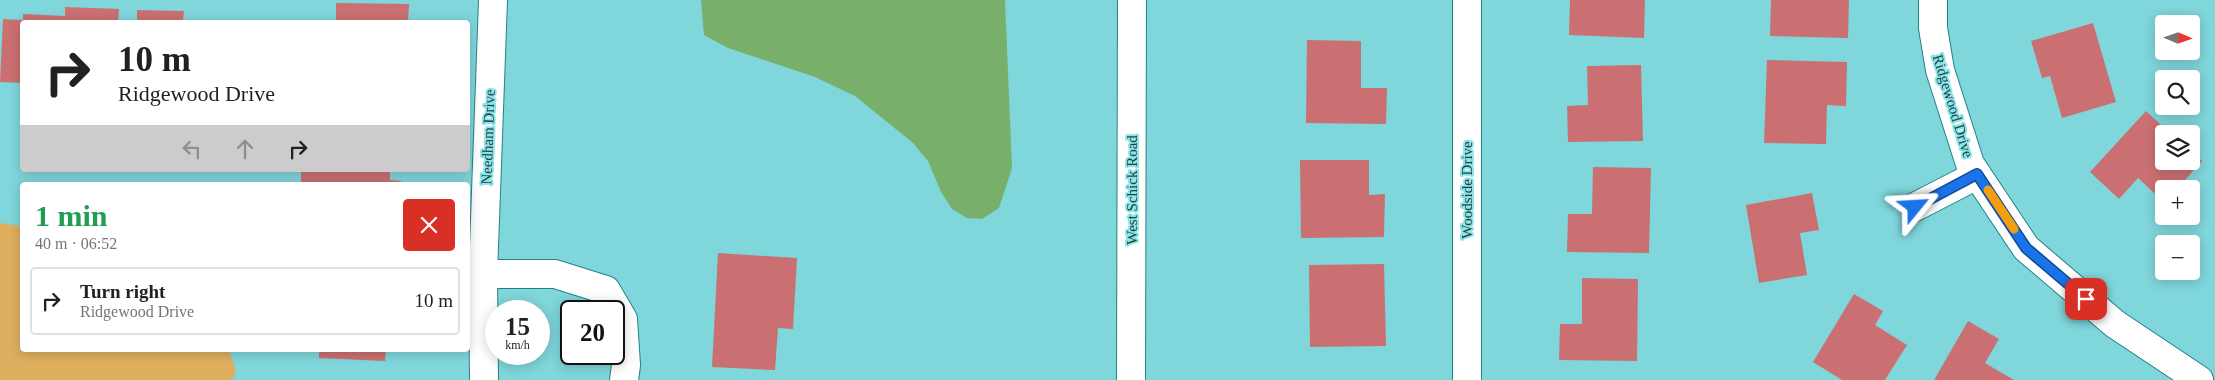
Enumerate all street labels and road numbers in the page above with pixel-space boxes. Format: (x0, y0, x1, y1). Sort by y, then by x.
street label: Ridgewood Drive (1930, 52, 1976, 160)
street label: Needham Drive (478, 89, 498, 185)
street label: West Schick Road (1124, 135, 1140, 245)
street label: Woodside Drive (1459, 141, 1475, 239)

